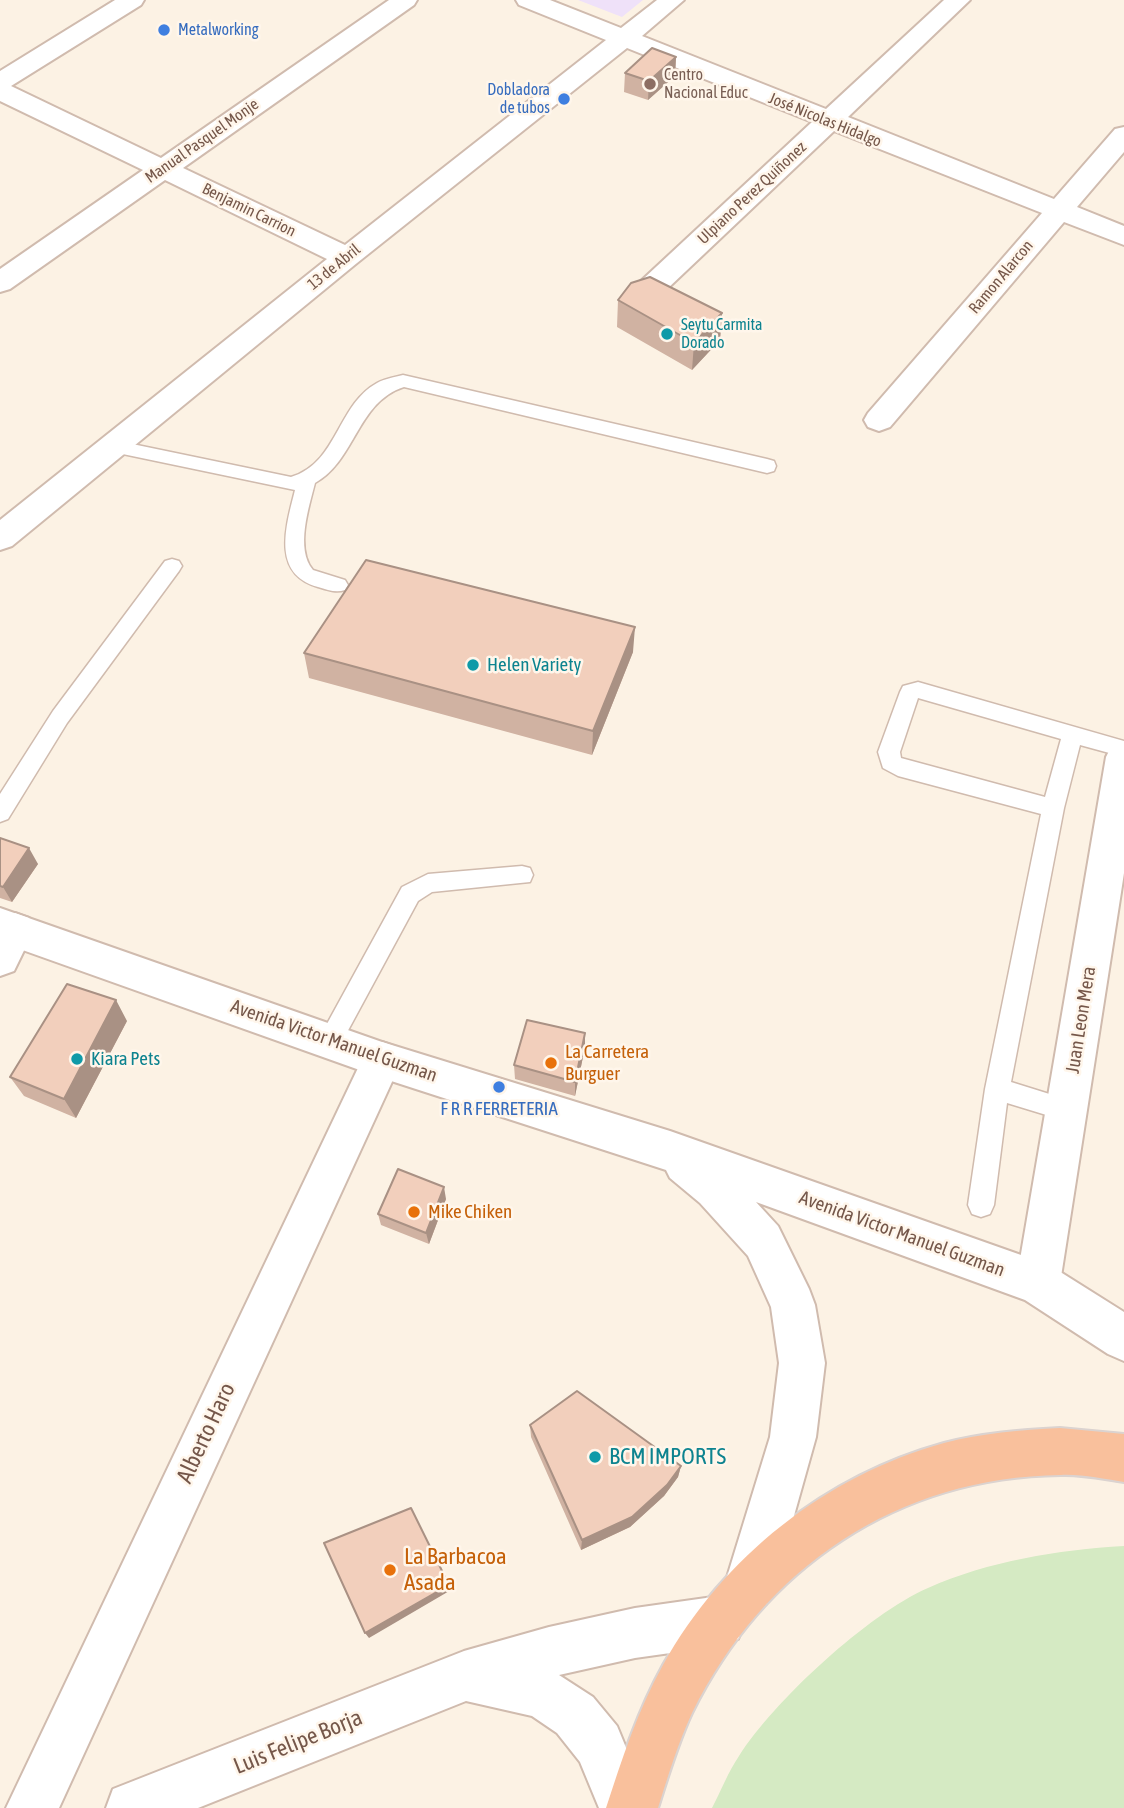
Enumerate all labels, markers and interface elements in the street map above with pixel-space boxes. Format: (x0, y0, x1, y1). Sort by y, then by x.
place label: Metalworking (178, 20, 259, 40)
marker: Metalworking (156, 22, 172, 38)
place label: Centro Nacional Educ (664, 65, 748, 103)
marker: Centro Nacional Educ (642, 76, 658, 92)
place label: Dobladora de tubos (487, 80, 550, 118)
street label: José Nicolas Hidalgo (766, 89, 884, 151)
marker: Dobladora de tubos (556, 91, 572, 107)
street label: Manual Pasquel Monje (142, 95, 262, 187)
street label: Ulpiano Perez Quiñonez (694, 138, 810, 248)
street label: Benjamin Carrion (199, 179, 299, 241)
street label: Ramon Alarcon (965, 236, 1037, 318)
street label: 13 de Abril (304, 240, 364, 294)
place label: Seytu Carmita Dorado (681, 315, 763, 353)
marker: Seytu Carmita Dorado (659, 326, 675, 342)
place label: Helen Variety (487, 654, 581, 676)
marker: Helen Variety (465, 657, 481, 673)
street label: Juan Leon Mera (1061, 965, 1101, 1075)
street label: Avenida Victor Manuel Guzman (228, 995, 440, 1087)
place label: La Carretera Burguer (565, 1041, 649, 1085)
place label: Kiara Pets (91, 1048, 160, 1070)
marker: Kiara Pets (69, 1051, 85, 1067)
marker: La Carretera Burguer (543, 1055, 559, 1071)
marker: F R R FERRETERIA (491, 1079, 507, 1095)
place label: F R R FERRETERIA (440, 1098, 558, 1120)
street label: Avenida Victor Manuel Guzman (796, 1186, 1008, 1282)
place label: Mike Chiken (428, 1201, 512, 1223)
marker: Mike Chiken (406, 1204, 422, 1220)
street label: Alberto Haro (171, 1379, 241, 1487)
place label: BCM IMPORTS (609, 1443, 726, 1471)
marker: BCM IMPORTS (587, 1449, 603, 1465)
place label: La Barbacoa Asada (404, 1543, 507, 1597)
marker: La Barbacoa Asada (382, 1562, 398, 1578)
street label: Luis Felipe Borja (230, 1704, 366, 1780)

